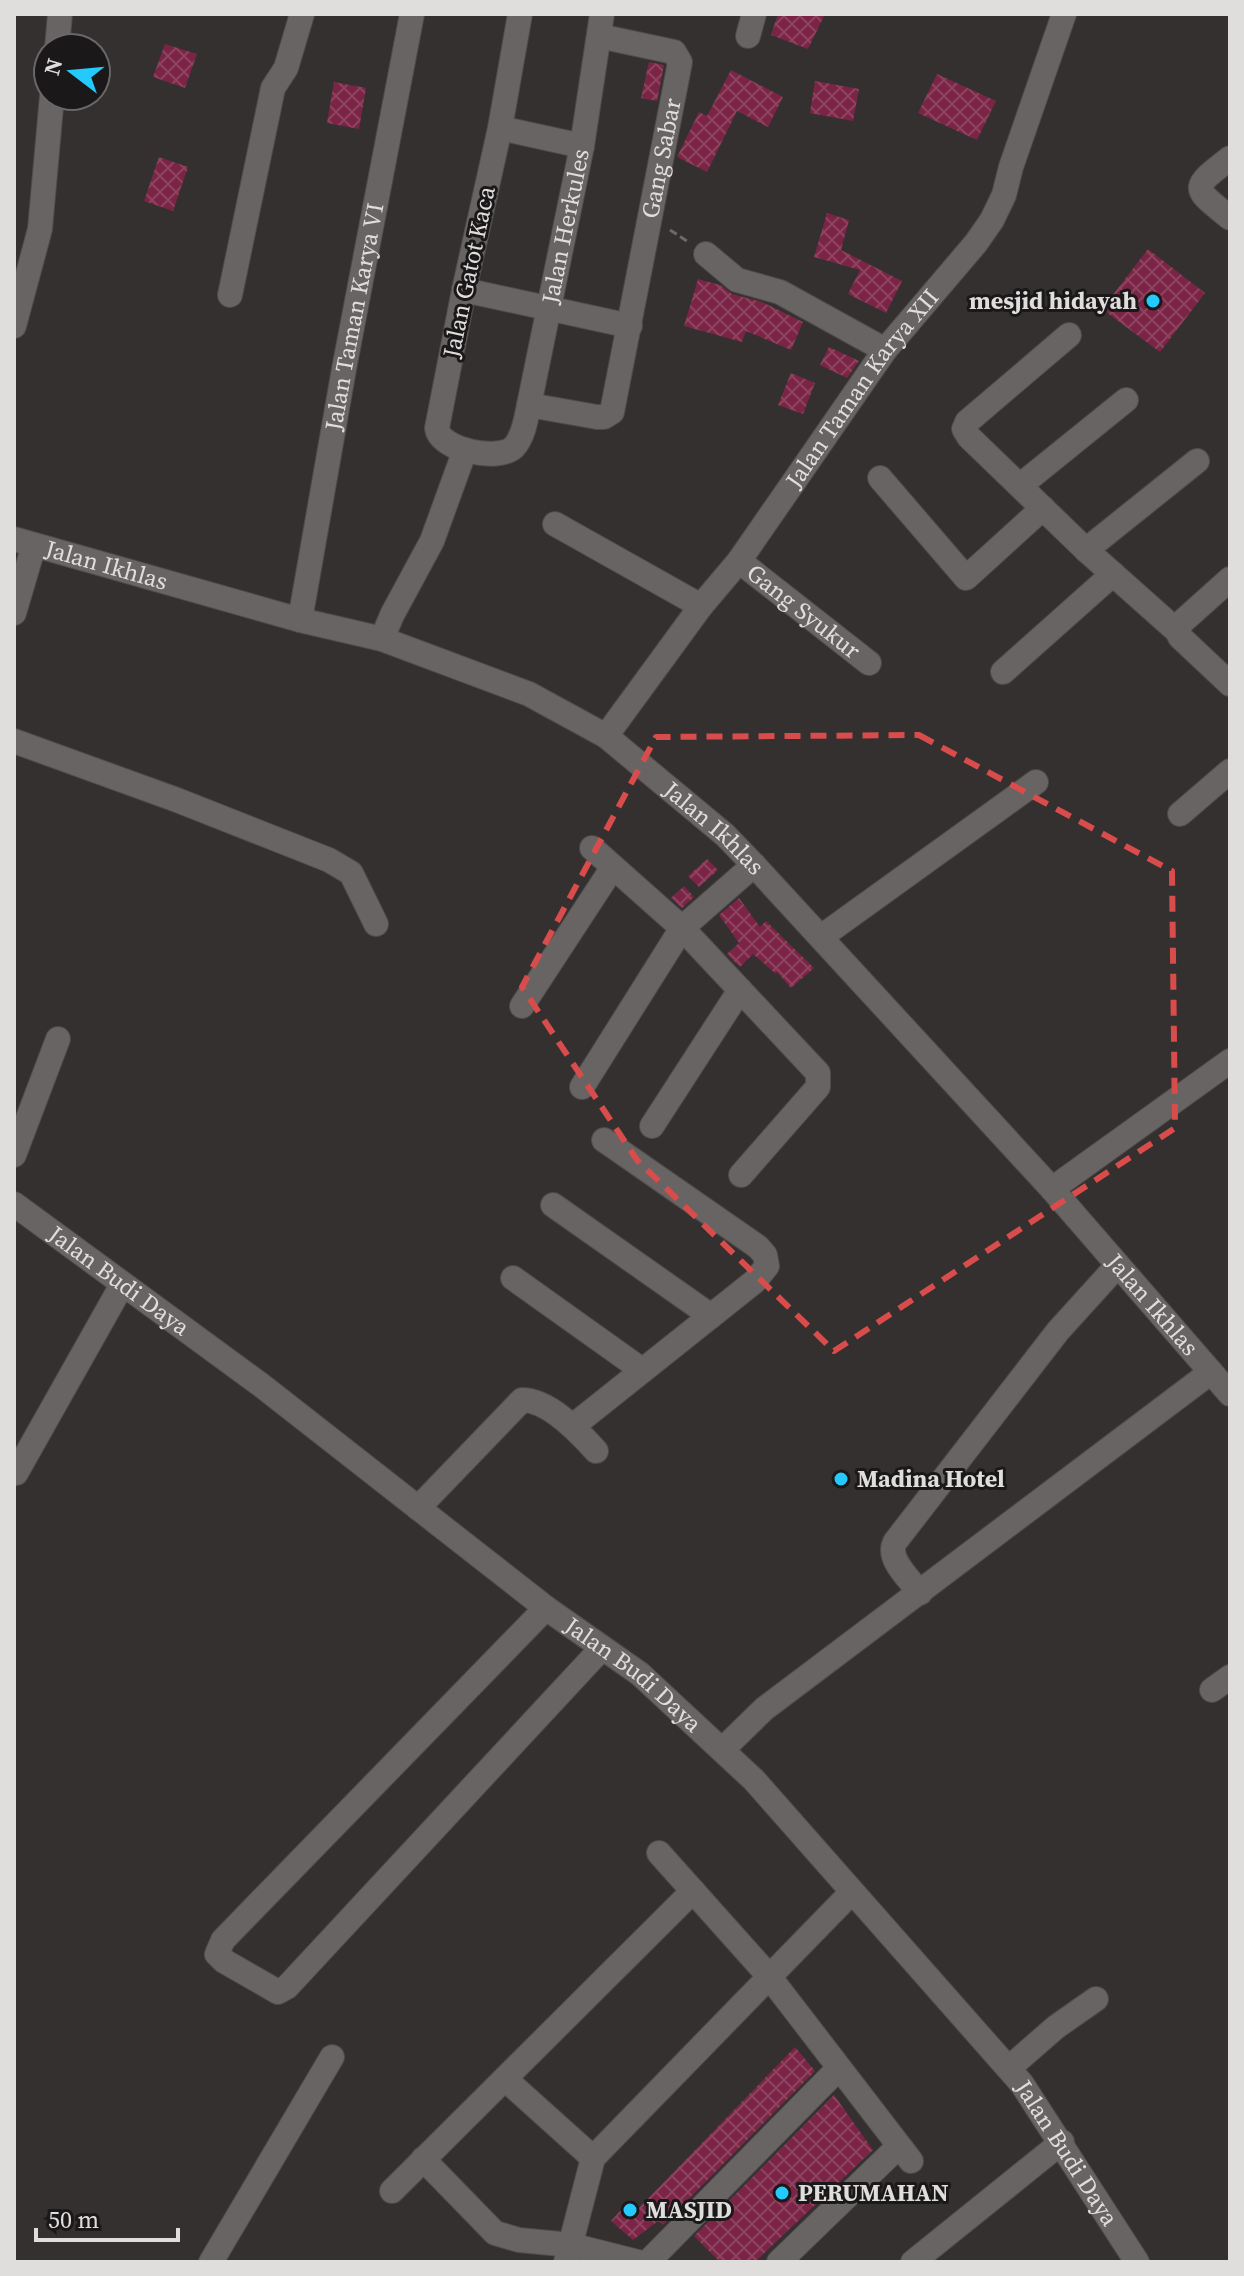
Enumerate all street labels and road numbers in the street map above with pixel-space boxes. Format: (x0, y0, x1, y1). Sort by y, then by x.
street label: Gang Sabar (633, 95, 689, 221)
street label: Jalan Herkules (533, 146, 597, 307)
street label: Jalan Gatot Kaca (434, 182, 503, 362)
street label: Jalan Taman Karya VI (316, 200, 391, 434)
street label: Jalan Taman Karya XII (777, 281, 946, 495)
street label: Jalan Ikhlas (41, 531, 172, 598)
street label: Gang Syukur (740, 556, 868, 666)
street label: Jalan Ikhlas (656, 773, 772, 882)
street label: Jalan Budi Daya (41, 1217, 197, 1344)
street label: Jalan Ikhlas (1098, 1245, 1207, 1363)
street label: Jalan Budi Daya (557, 1608, 710, 1740)
street label: Jalan Budi Daya (1007, 2072, 1127, 2233)

